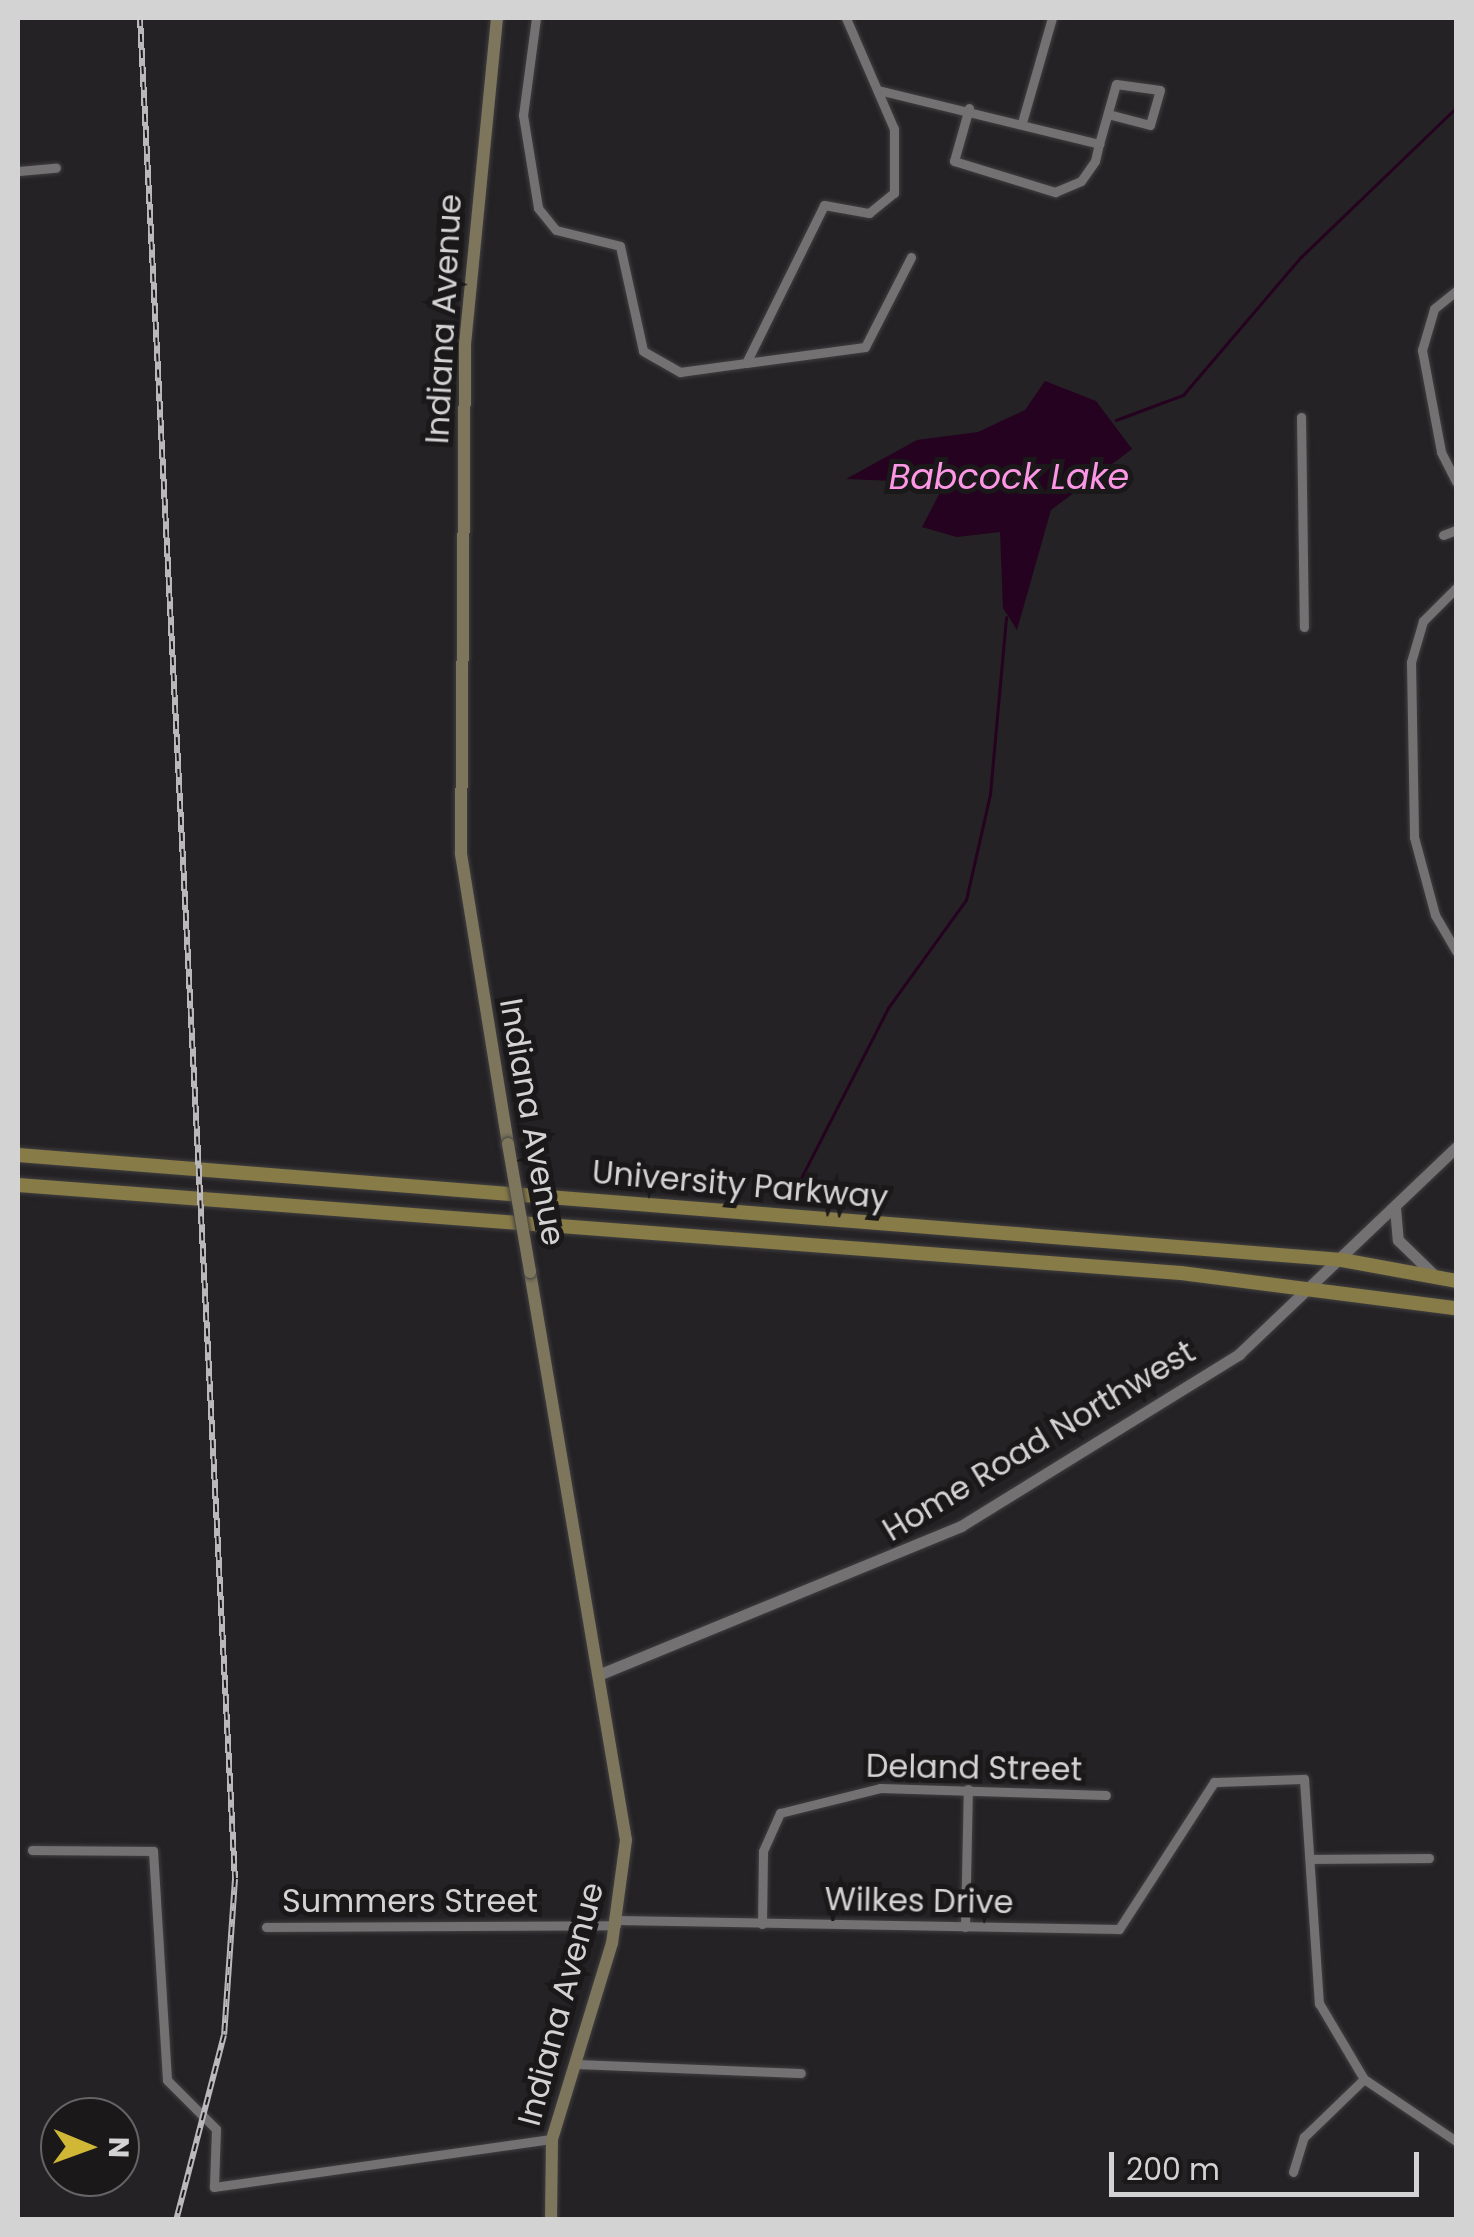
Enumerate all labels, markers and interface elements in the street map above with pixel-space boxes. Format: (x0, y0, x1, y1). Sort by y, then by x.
street label: Indiana Avenue (418, 193, 470, 445)
water label: Babcock Lake (889, 456, 1129, 498)
street label: Indiana Avenue (491, 995, 573, 1249)
street label: University Parkway (590, 1153, 890, 1217)
street label: Home Road Northwest (876, 1333, 1202, 1549)
street label: Deland Street (866, 1747, 1082, 1789)
street label: Indiana Avenue (510, 1878, 612, 2130)
street label: Wilkes Drive (824, 1880, 1014, 1922)
street label: Summers Street (282, 1882, 538, 1920)
north arrow (40, 2097, 140, 2197)
scale bar (1114, 2132, 1424, 2194)
text: N (99, 2137, 138, 2158)
text: 200 m (1126, 2148, 1220, 2191)

